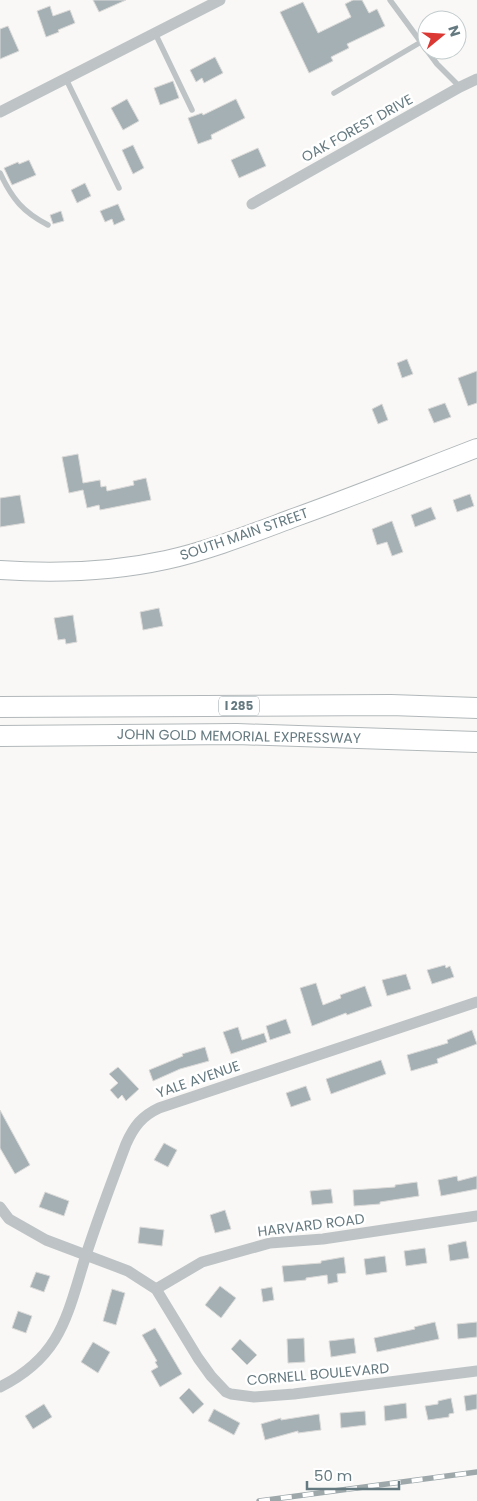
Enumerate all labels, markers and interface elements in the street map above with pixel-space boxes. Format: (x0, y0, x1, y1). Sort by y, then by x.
north arrow (417, 10, 467, 60)
text: N (443, 23, 466, 39)
street label: OAK FOREST DRIVE (298, 89, 416, 167)
street label: SOUTH MAIN STREET (177, 503, 311, 565)
road number: I 285 (219, 696, 259, 716)
street label: JOHN GOLD MEMORIAL EXPRESSWAY (117, 724, 361, 748)
street label: YALE AVENUE (154, 1055, 242, 1103)
street label: HARVARD ROAD (256, 1209, 366, 1241)
street label: CORNELL BOULEVARD (246, 1358, 390, 1390)
scale bar (307, 1458, 400, 1490)
text: 50 m (314, 1465, 352, 1486)

